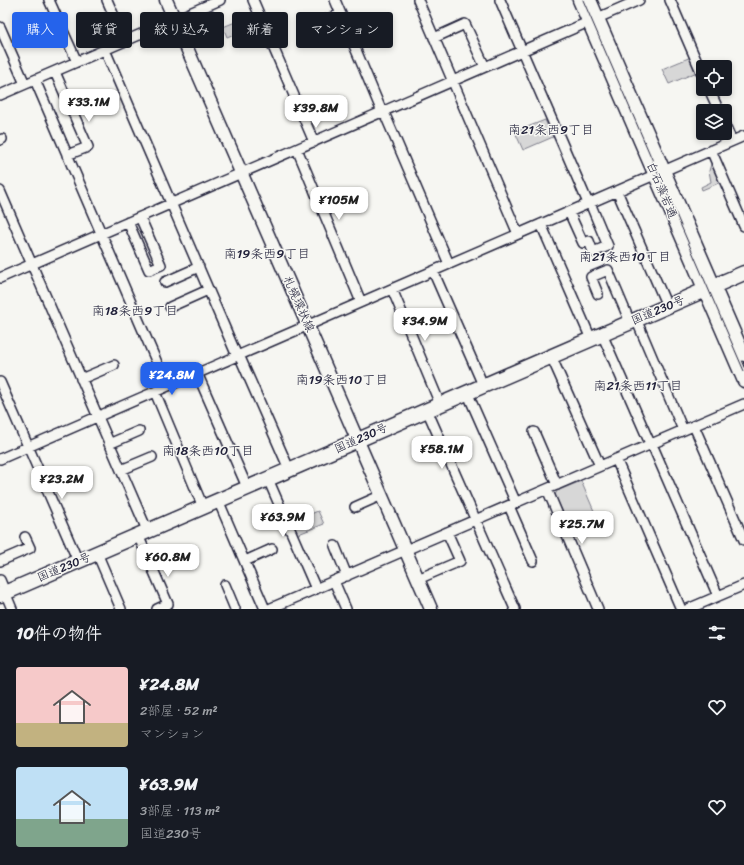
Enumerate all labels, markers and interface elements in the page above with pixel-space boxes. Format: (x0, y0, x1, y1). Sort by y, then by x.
chip: 購入 (12, 12, 68, 48)
chip: 賃貸 (76, 12, 132, 48)
chip: 絞り込み (140, 12, 224, 48)
chip: 新着 (232, 12, 288, 48)
chip: マンション (296, 12, 393, 48)
map controls (696, 60, 732, 140)
button: locate (696, 60, 732, 96)
pin: ¥33.1M (56, 89, 122, 123)
text: ¥33.1M (68, 90, 110, 113)
pin: ¥39.8M (283, 95, 349, 129)
text: ¥39.8M (294, 96, 338, 119)
button: layers (696, 104, 732, 140)
district label: 南21条西9丁目 (508, 118, 594, 141)
street label: 白石藻岩通 (640, 158, 684, 222)
pin: ¥105M (311, 187, 367, 221)
text: ¥105M (319, 188, 359, 211)
district label: 南19条西9丁目 (224, 242, 310, 265)
district label: 南21条西10丁目 (579, 245, 671, 268)
street label: 札幌環状線 (277, 272, 321, 336)
street label: 国道230号 (627, 289, 689, 331)
district label: 南18条西9丁目 (92, 299, 178, 322)
pin: ¥34.9M (392, 308, 458, 342)
text: ¥34.9M (403, 309, 448, 332)
pin: ¥24.8M (139, 362, 205, 396)
text: ¥24.8M (149, 363, 195, 386)
district label: 南19条西10丁目 (296, 368, 388, 391)
district label: 南21条西11丁目 (593, 374, 683, 397)
street label: 国道230号 (330, 416, 392, 460)
pin: ¥58.1M (409, 436, 475, 470)
text: ¥58.1M (420, 437, 464, 460)
district label: 南18条西10丁目 (162, 439, 254, 462)
pin: ¥23.2M (29, 466, 95, 500)
text: ¥23.2M (40, 467, 84, 490)
pin: ¥63.9M (250, 504, 316, 538)
text: ¥63.9M (261, 505, 305, 528)
pin: ¥25.7M (549, 511, 615, 545)
text: ¥25.7M (560, 512, 604, 535)
pin: ¥60.8M (135, 544, 201, 578)
text: ¥60.8M (145, 545, 191, 568)
street label: 国道230号 (33, 546, 95, 588)
text: 10件の物件 (16, 618, 102, 648)
icon: filters (706, 622, 728, 644)
text: ¥24.8M (140, 669, 199, 699)
icon: home (48, 683, 96, 731)
icon: heart (706, 696, 728, 718)
text: 2部屋 · 52 m² (140, 699, 218, 722)
text: マンション (140, 722, 204, 745)
text: ¥63.9M (140, 769, 198, 799)
icon: home (48, 783, 96, 831)
icon: heart (706, 796, 728, 818)
text: 3部屋 · 113 m² (140, 799, 220, 822)
text: 国道230号 (140, 822, 202, 845)

